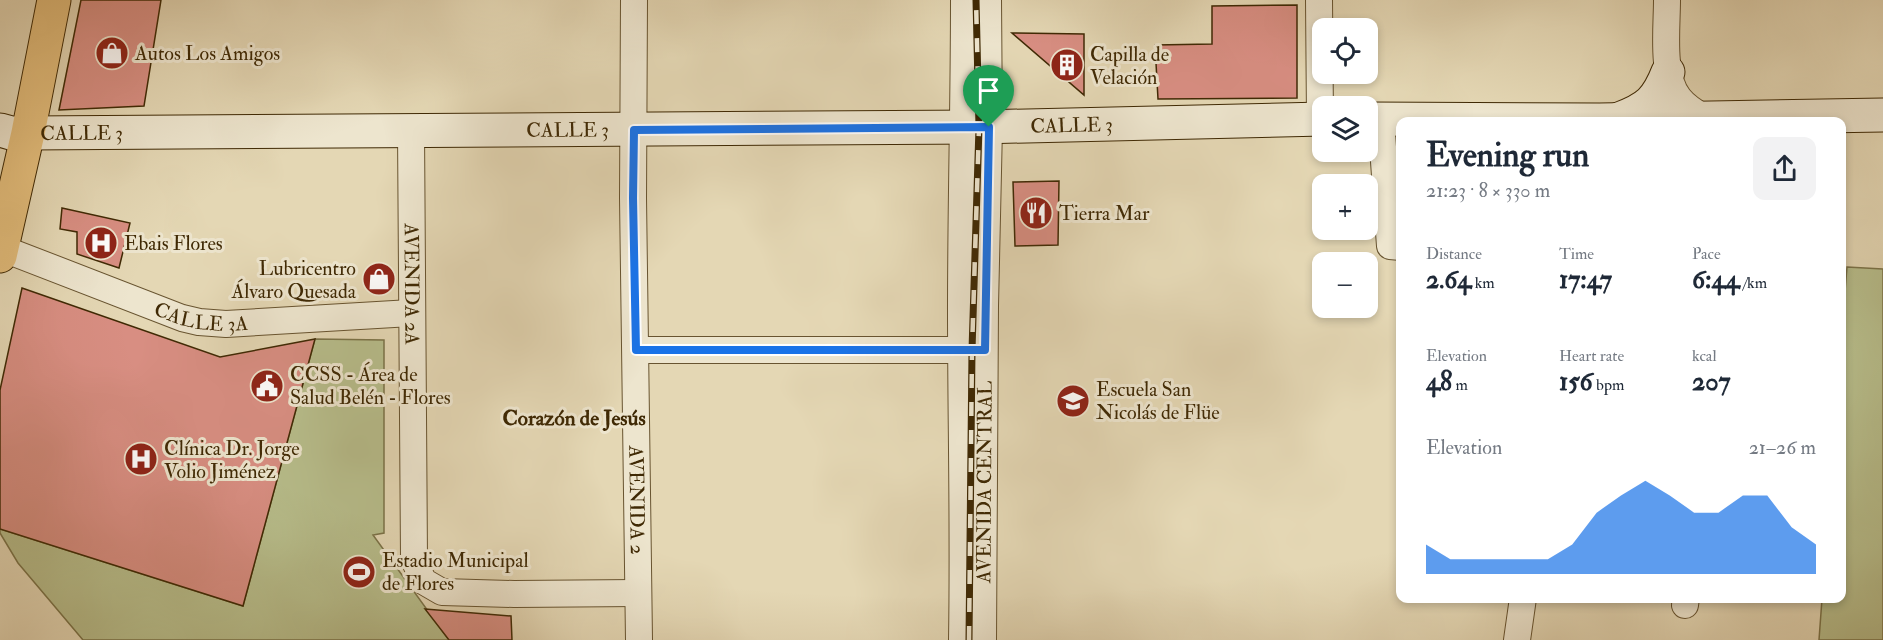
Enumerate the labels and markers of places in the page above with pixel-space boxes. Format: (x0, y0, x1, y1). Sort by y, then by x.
shop icon: Autos Los Amigos (94, 35, 130, 71)
place label: Autos Los Amigos (134, 41, 280, 66)
place label: Capilla de Velación (1090, 42, 1169, 90)
building icon: Capilla de Velación (1049, 47, 1085, 83)
pin (963, 65, 1014, 127)
restaurant icon: Tierra Mar (1018, 195, 1054, 231)
place label: Tierra Mar (1059, 201, 1150, 226)
hospital icon: Ebais Flores (83, 225, 119, 261)
place label: Ebais Flores (124, 231, 223, 256)
place label: Lubricentro Álvaro Quesada (231, 256, 357, 304)
shop icon: Lubricentro Álvaro Quesada (361, 261, 397, 297)
place label: CCSS - Área de Salud Belén - Flores (290, 361, 451, 410)
public building icon: CCSS - Área de Salud Belén - Flores (249, 368, 285, 404)
place label: Escuela San Nicolás de Flüe (1096, 377, 1220, 425)
school or university icon: Escuela San Nicolás de Flüe (1055, 383, 1091, 419)
place label: Clínica Dr. Jorge Volio Jiménez (164, 436, 300, 484)
hospital icon: Clínica Dr. Jorge Volio Jiménez (123, 441, 159, 477)
place label: Estadio Municipal de Flores (382, 548, 529, 596)
sports icon: Estadio Municipal de Flores (341, 554, 377, 590)

